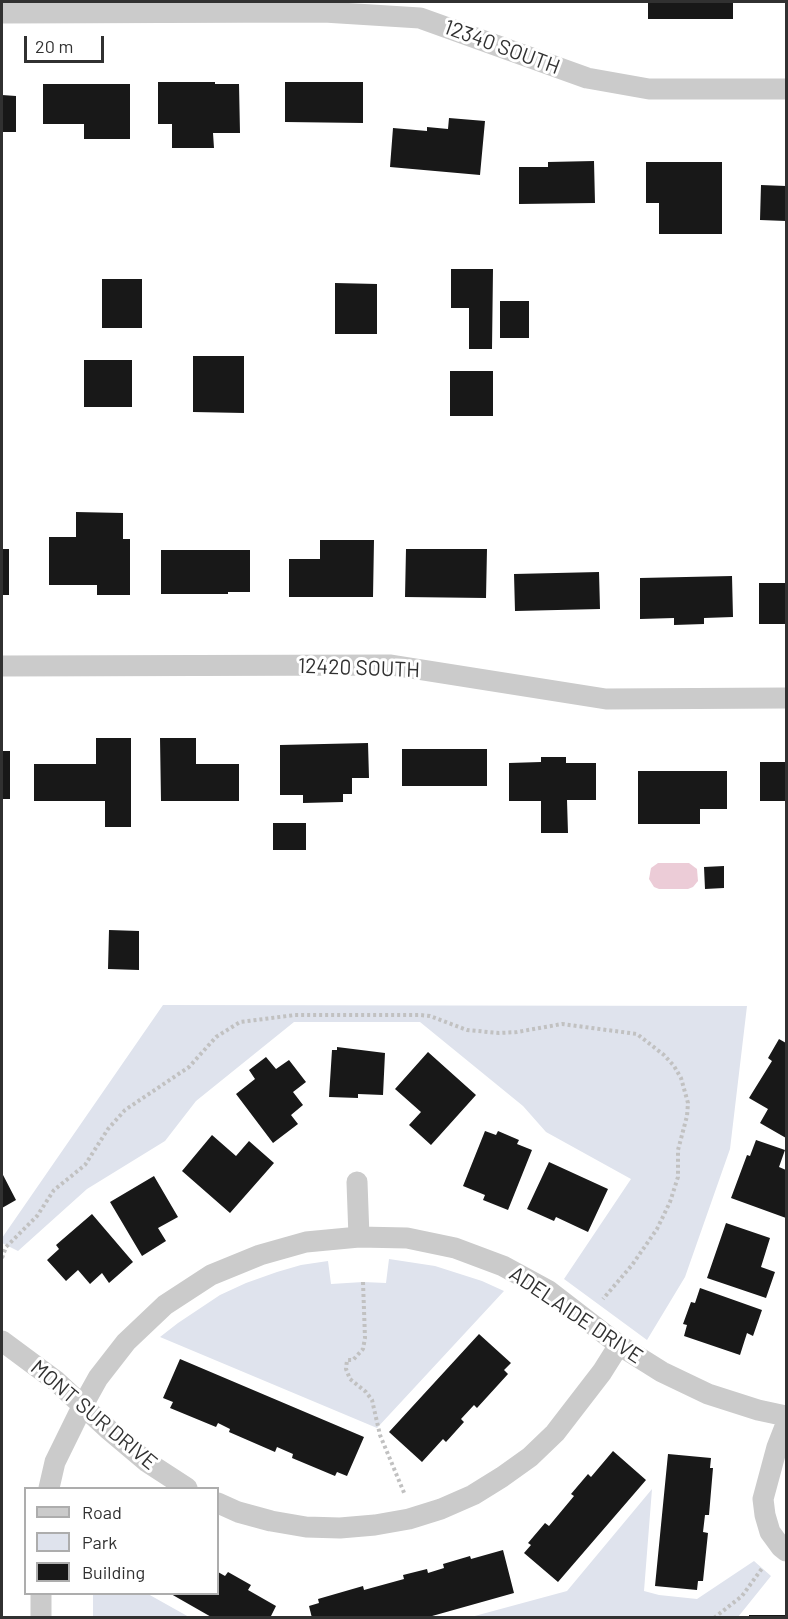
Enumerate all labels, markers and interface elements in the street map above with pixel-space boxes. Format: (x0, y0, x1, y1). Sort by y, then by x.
street label: 12340 SOUTH (441, 14, 563, 80)
scale bar (27, 24, 106, 62)
text: 20 m (35, 35, 73, 57)
street label: 12420 SOUTH (298, 653, 420, 683)
street label: ADELAIDE DRIVE (505, 1261, 647, 1369)
street label: MONT SUR DRIVE (26, 1355, 162, 1475)
legend (24, 1487, 219, 1595)
text: Road (82, 1501, 122, 1523)
text: Park (82, 1531, 117, 1553)
text: Building (82, 1561, 145, 1583)

